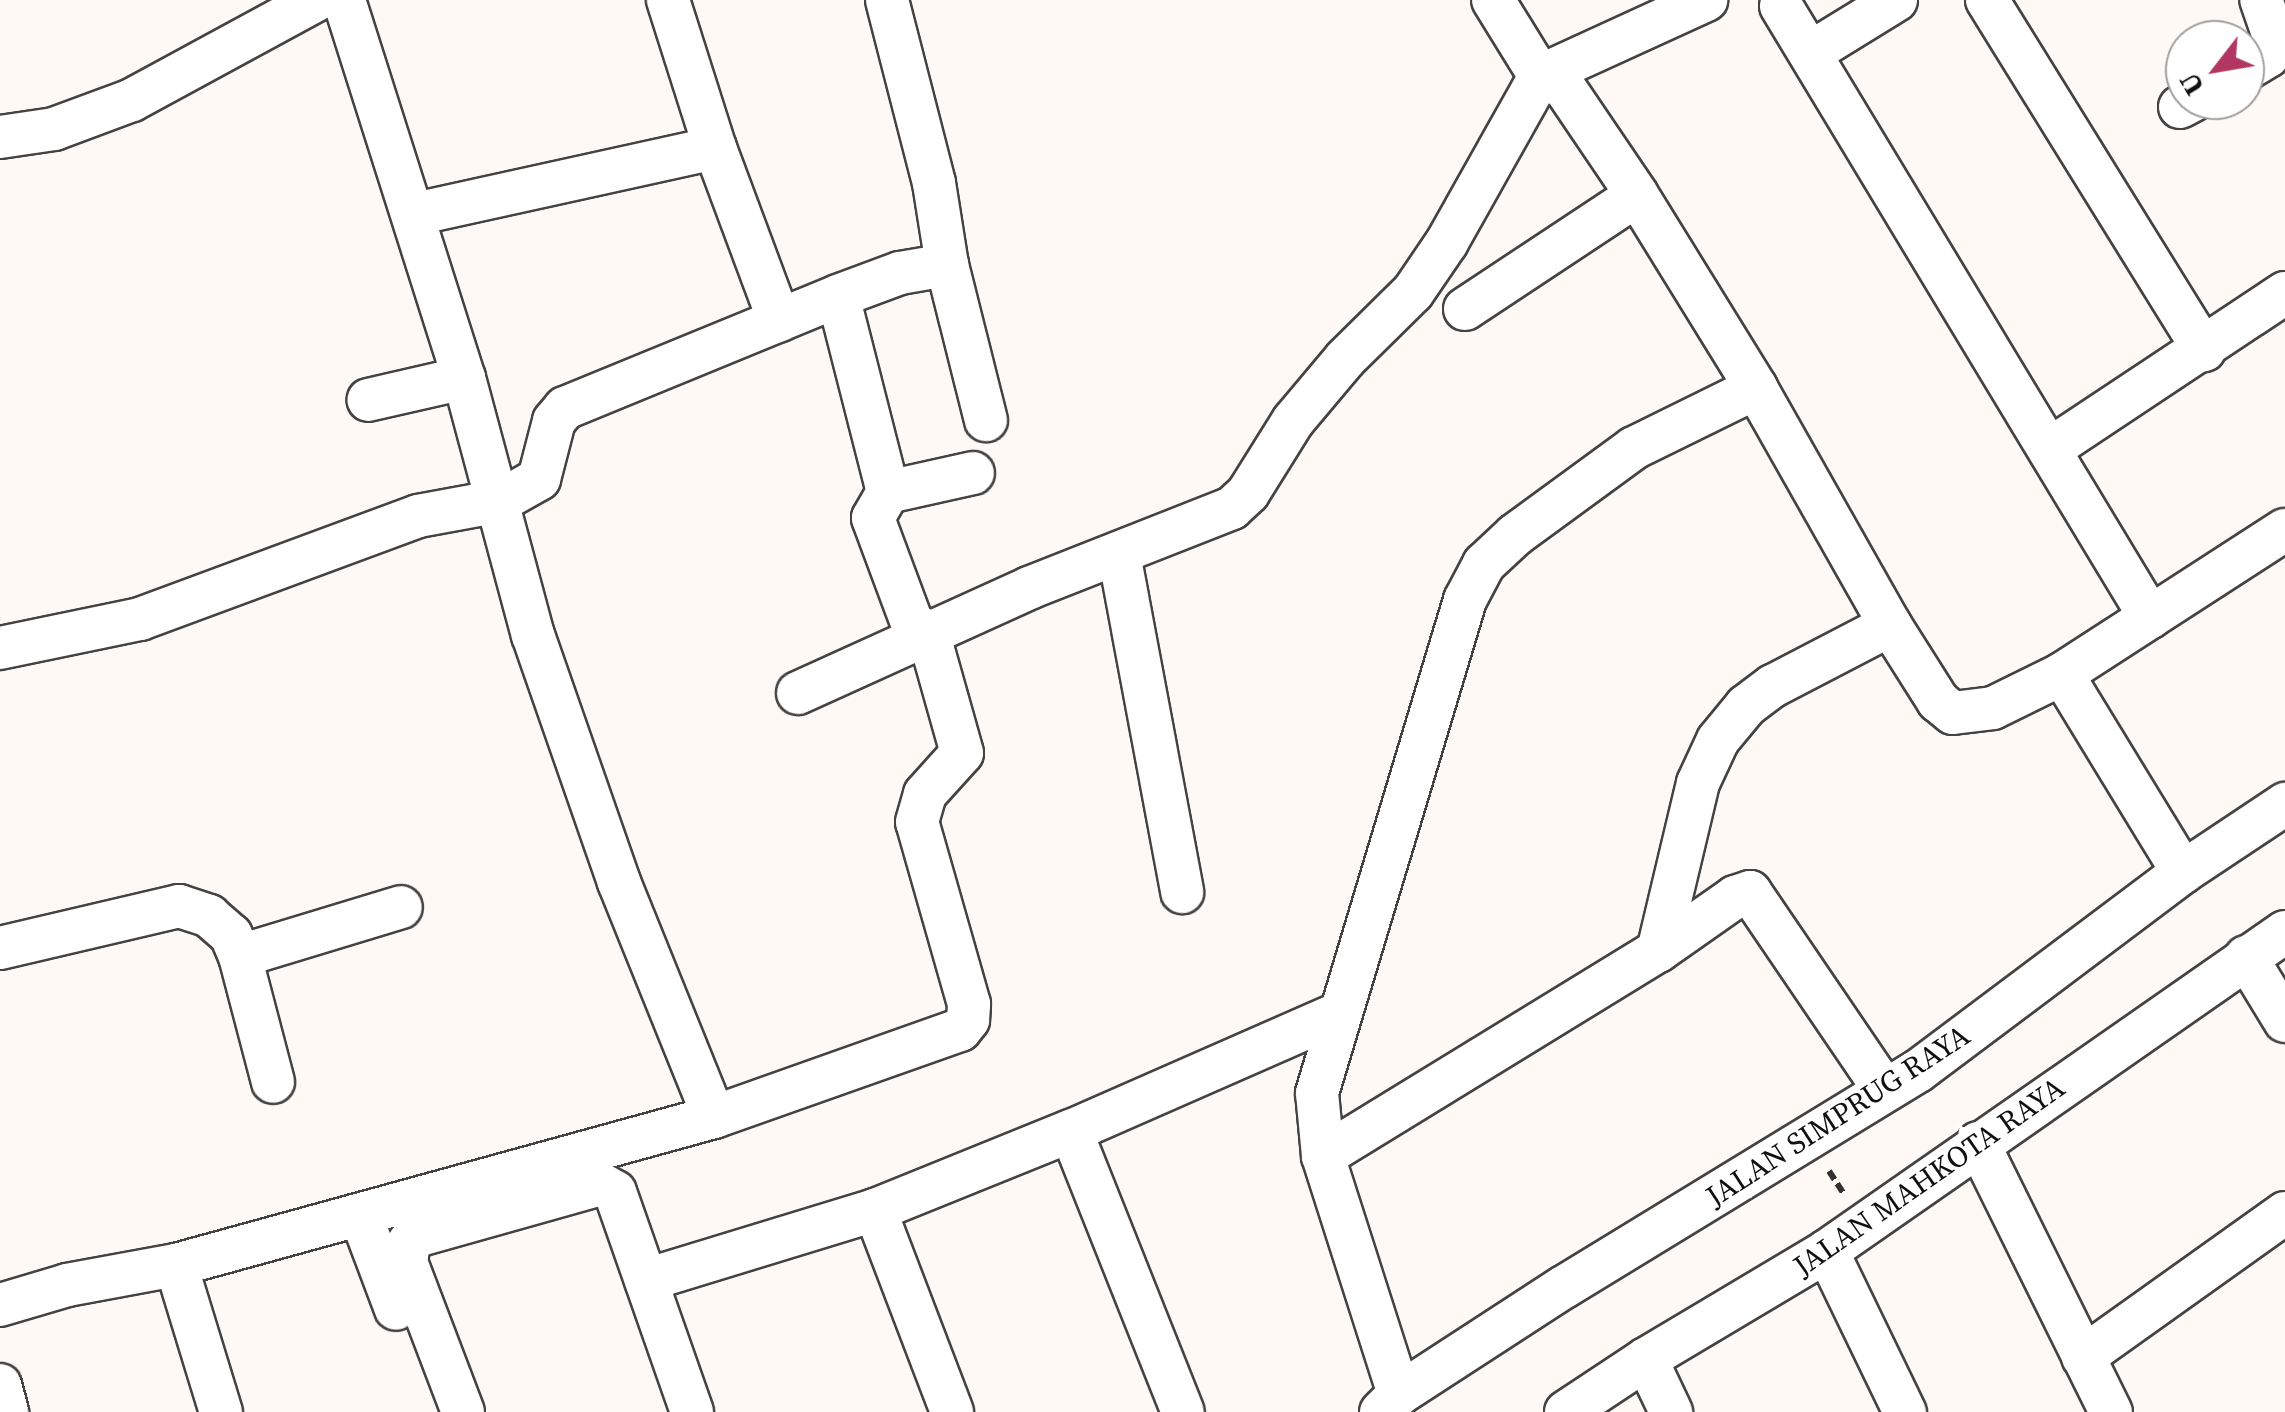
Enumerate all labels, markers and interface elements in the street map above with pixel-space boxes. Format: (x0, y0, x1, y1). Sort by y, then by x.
north arrow (2165, 20, 2265, 120)
text: U (2169, 66, 2213, 103)
street label: JALAN SIMPRUG RAYA (1699, 1017, 1977, 1215)
street label: JALAN MAHKOTA RAYA (1787, 1070, 2071, 1284)

